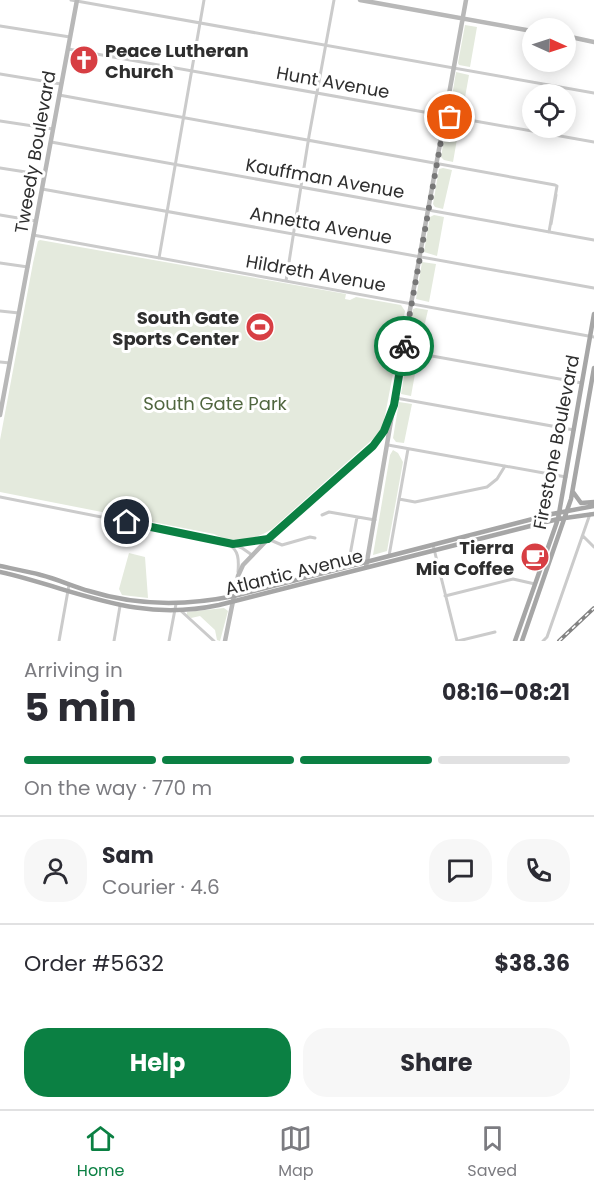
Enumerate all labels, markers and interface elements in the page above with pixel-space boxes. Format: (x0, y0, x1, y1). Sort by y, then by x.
north arrow (522, 18, 576, 72)
map controls (522, 18, 576, 138)
place label: Peace Lutheran Church (105, 38, 249, 84)
church icon: Peace Lutheran Church (68, 44, 100, 76)
street label: Hunt Avenue (274, 60, 392, 104)
street label: Tweedy Boulevard (8, 69, 62, 235)
button: locate (522, 84, 576, 138)
pin (424, 91, 475, 142)
icon: bag (433, 100, 466, 133)
street label: Kauffman Avenue (244, 152, 406, 204)
street label: Annetta Avenue (248, 200, 394, 250)
street label: Hildreth Avenue (244, 248, 388, 298)
place label: South Gate Sports Center (112, 305, 239, 351)
sports icon: South Gate Sports Center (244, 311, 276, 343)
courier (374, 316, 434, 376)
icon: bike (388, 330, 421, 363)
street label: Firestone Boulevard (527, 353, 585, 531)
park label: South Gate Park (143, 391, 288, 416)
pin (101, 496, 152, 547)
icon: home (110, 505, 143, 538)
place label: Tierra Mia Coffee (416, 535, 514, 581)
cafe icon: Tierra Mia Coffee (519, 541, 551, 573)
street label: Atlantic Avenue (223, 543, 365, 601)
text: Arriving in (24, 656, 123, 684)
text: 08:16–08:21 (442, 677, 570, 708)
text: 5 min (24, 680, 137, 735)
text: On the way · 770 m (24, 774, 212, 802)
button: person (24, 839, 87, 902)
button: chat (429, 839, 492, 902)
button: phone (507, 839, 570, 902)
text: Sam (102, 840, 154, 871)
text: Courier · 4.6 (102, 873, 220, 901)
text: Order #5632 (24, 948, 164, 979)
text: $38.36 (494, 948, 570, 979)
button: Help (24, 1028, 291, 1097)
button: Share (303, 1028, 570, 1097)
tab: Home (77, 1122, 125, 1183)
tab: Map (278, 1122, 314, 1183)
tab: Saved (467, 1122, 517, 1183)

